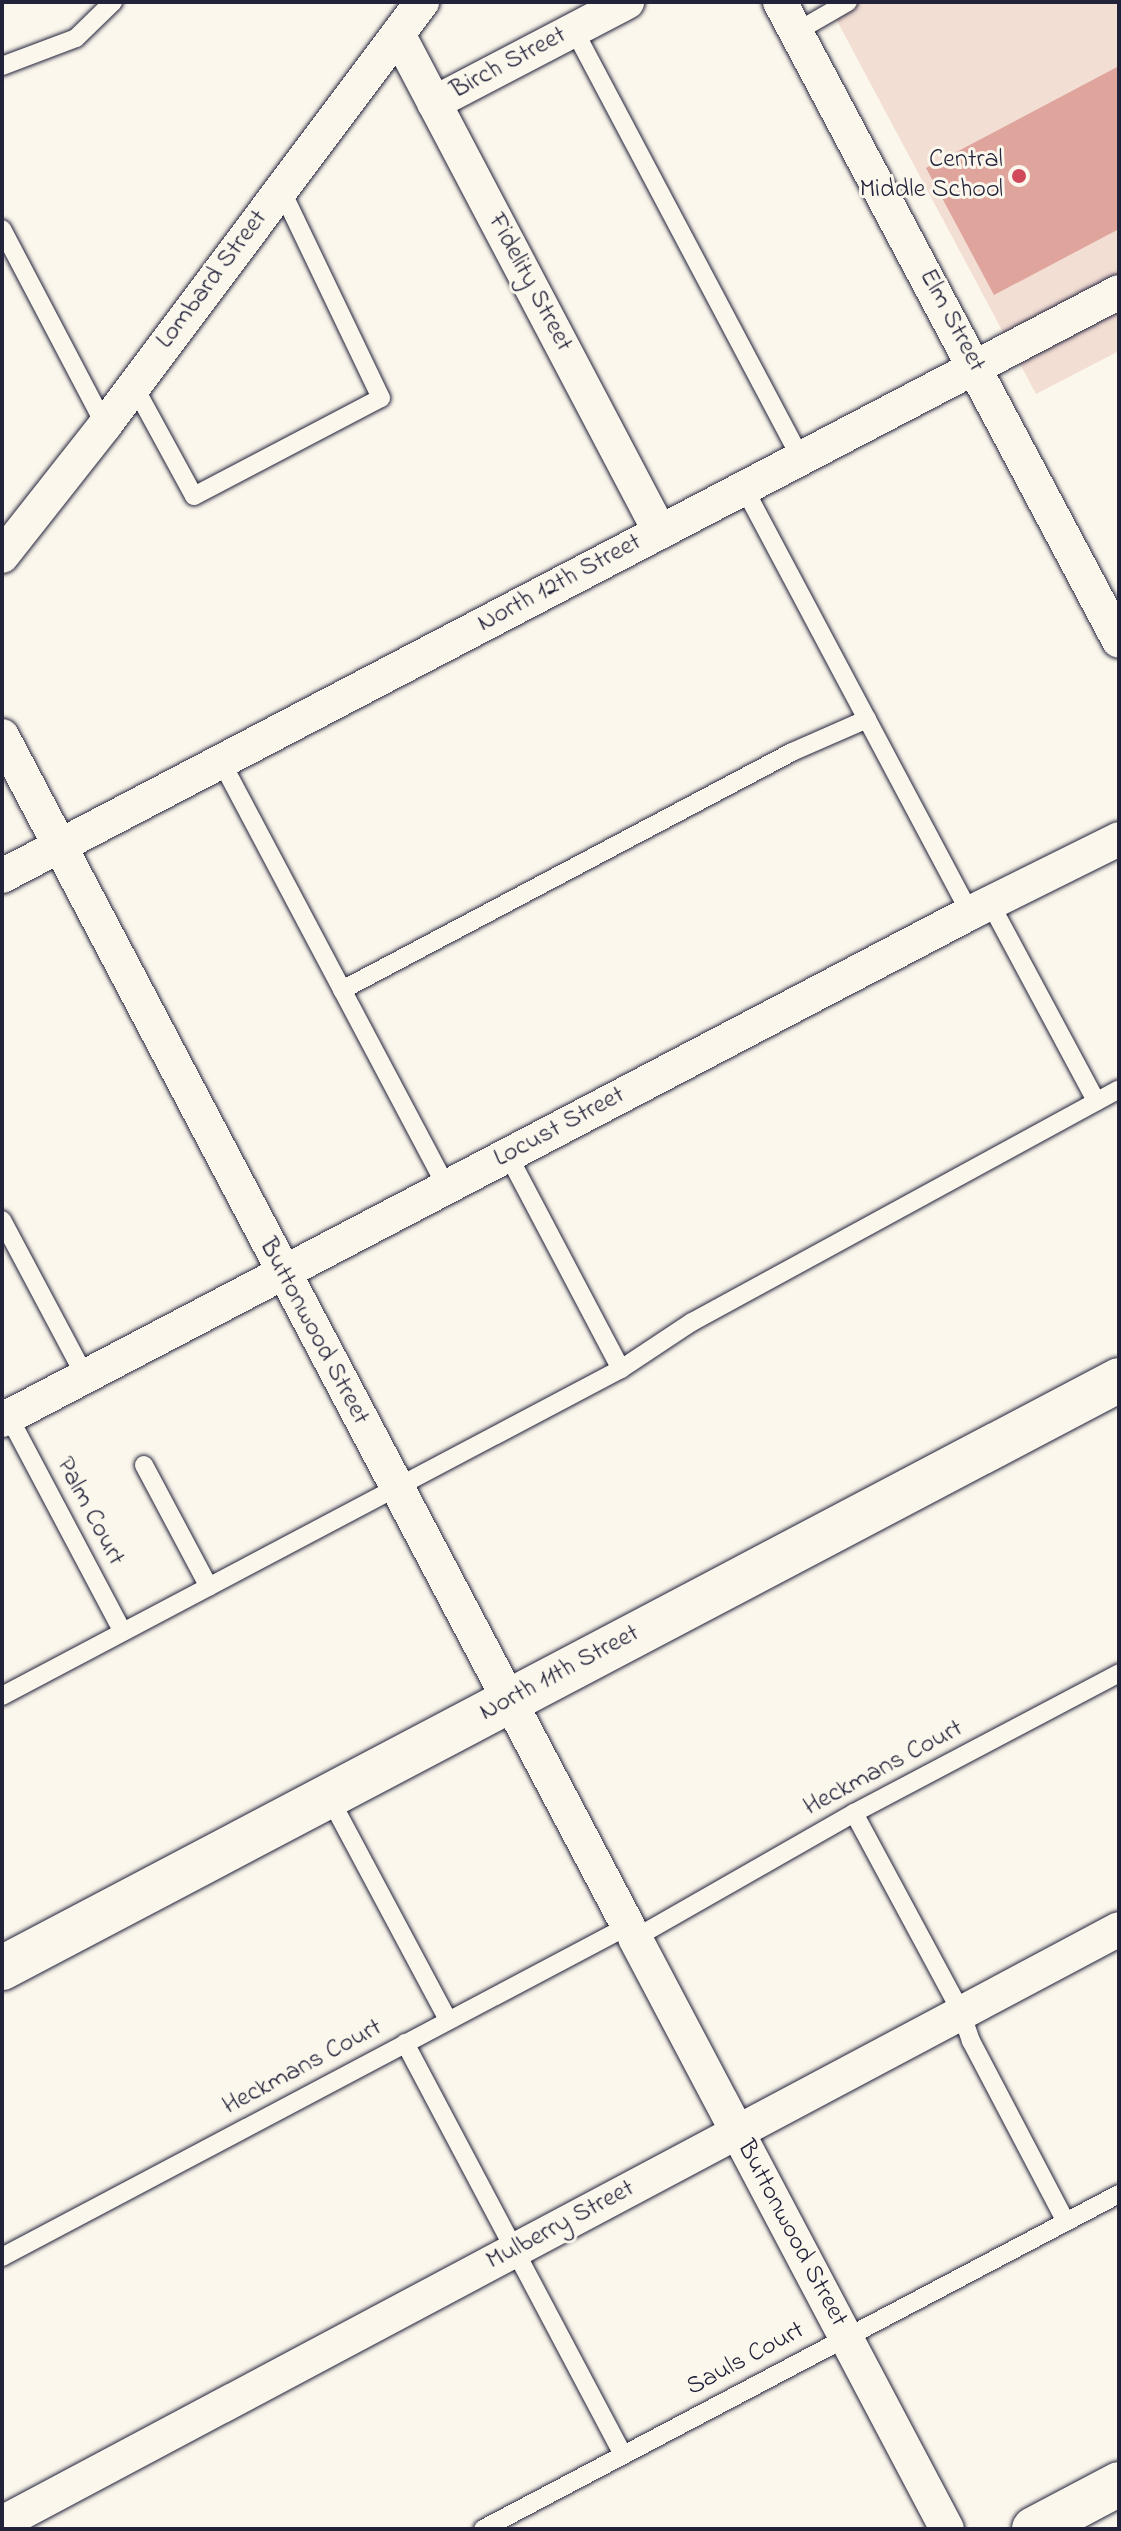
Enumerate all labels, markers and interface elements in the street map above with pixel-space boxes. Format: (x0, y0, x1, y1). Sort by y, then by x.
street label: Birch Street (446, 21, 572, 107)
place label: Central Middle School (860, 145, 1003, 206)
marker: Central Middle School (1010, 167, 1028, 185)
street label: Lombard Street (151, 204, 275, 356)
street label: Fidelity Street (480, 209, 578, 357)
street label: Elm Street (911, 264, 991, 378)
street label: North 12th Street (473, 528, 647, 640)
street label: Locust Street (489, 1081, 631, 1175)
street label: Buttonwood Street (251, 1233, 375, 1431)
street label: Palm Court (48, 1453, 130, 1571)
street label: North 11th Street (475, 1619, 645, 1729)
street label: Heckmans Court (799, 1714, 969, 1824)
street label: Heckmans Court (218, 2013, 388, 2123)
street label: Buttonwood Street (729, 2135, 853, 2333)
street label: Mulberry Street (482, 2174, 640, 2278)
street label: Sauls Court (682, 2316, 810, 2404)

